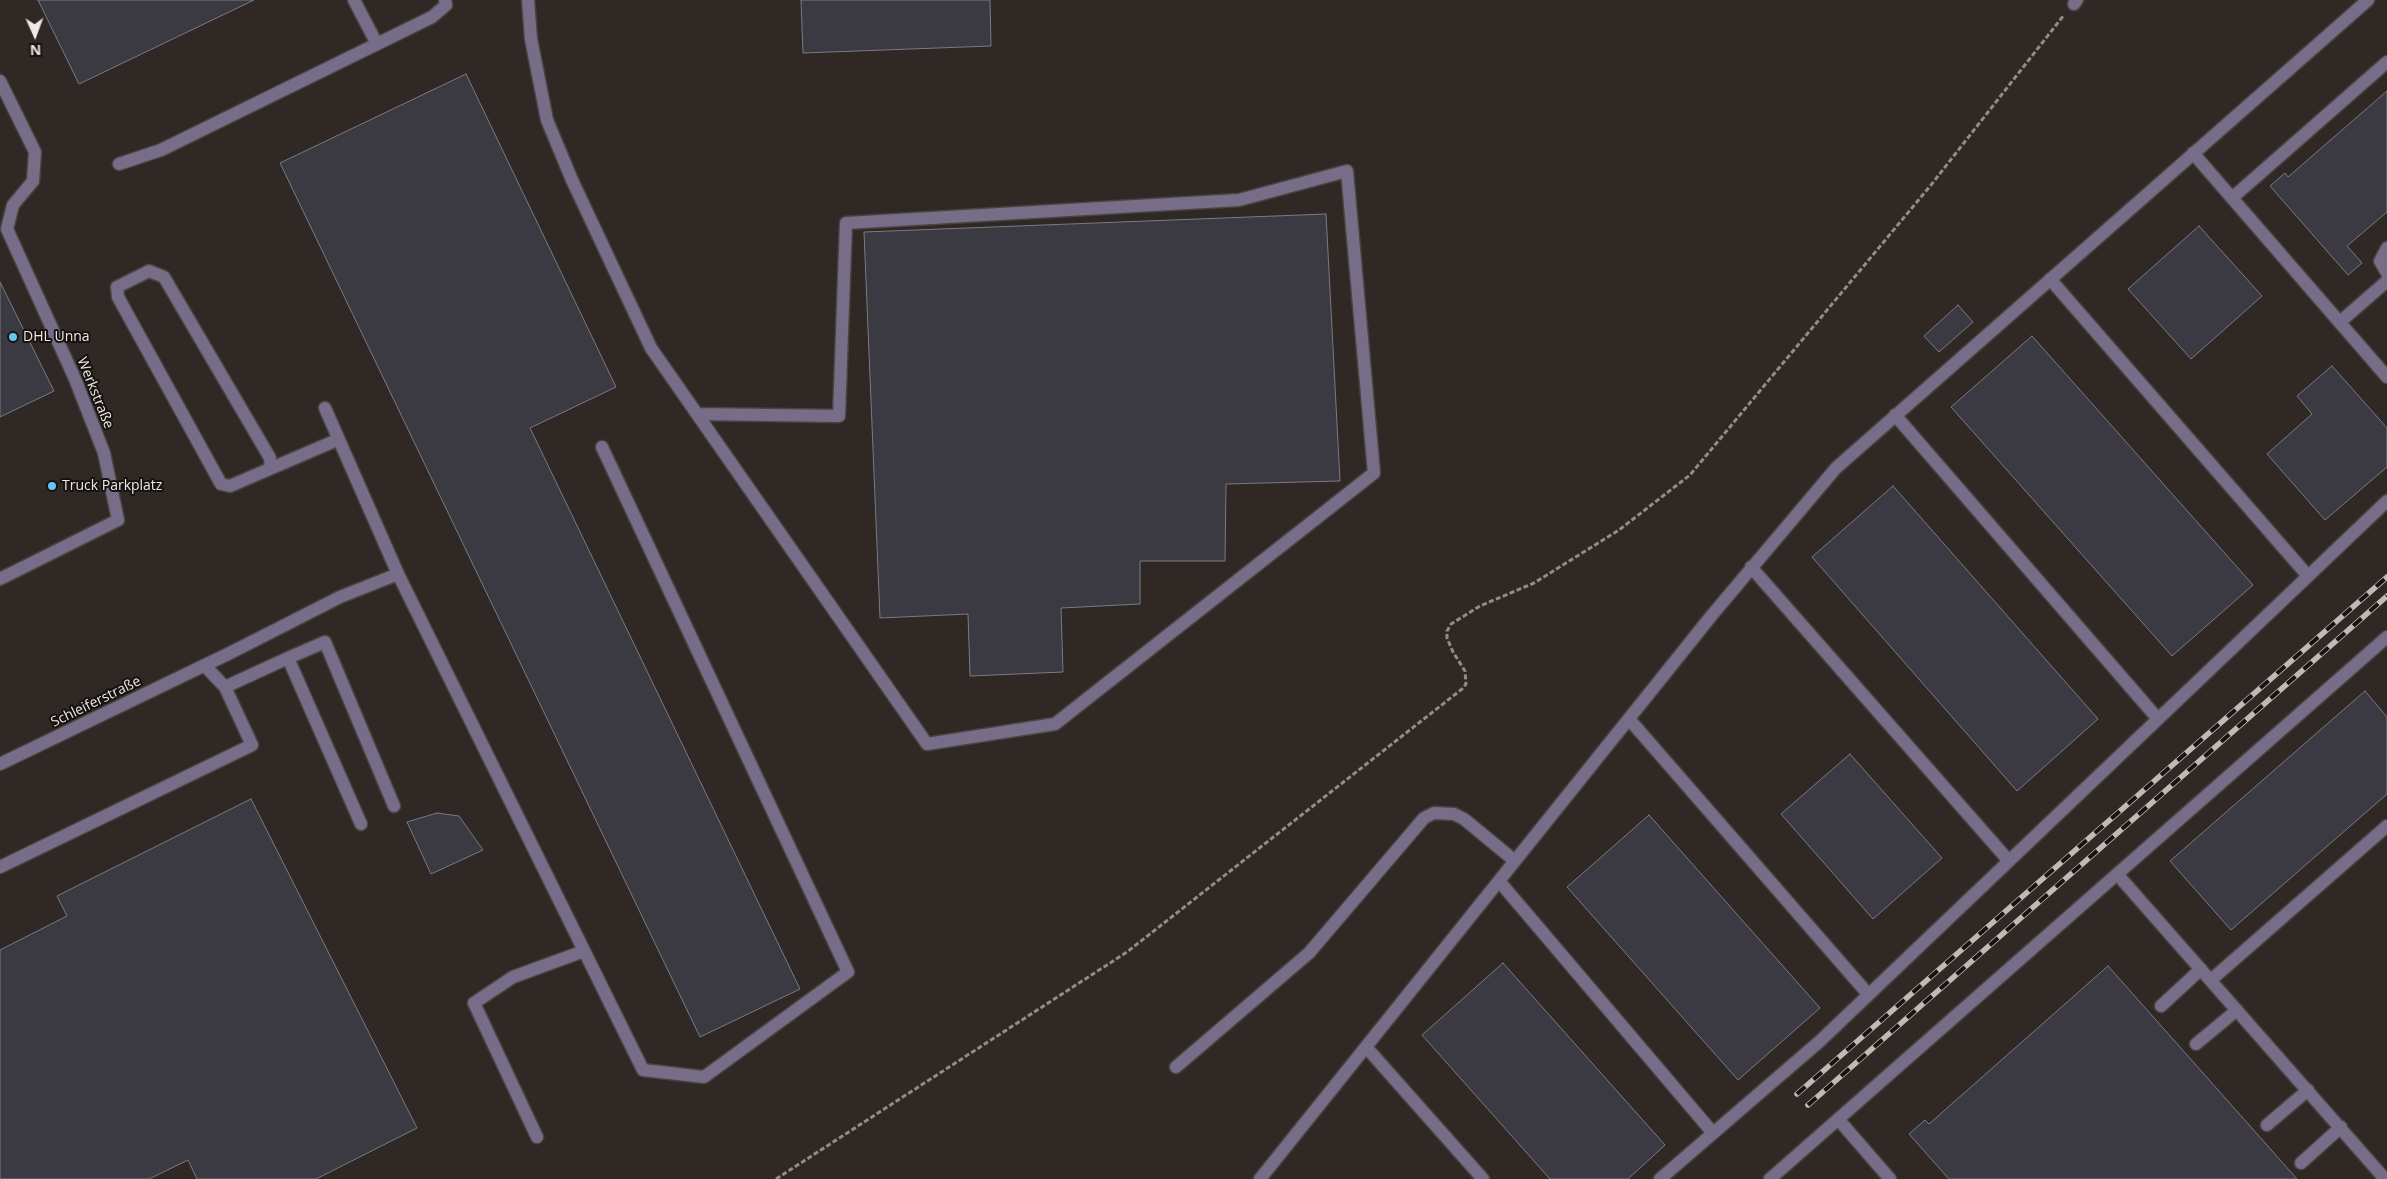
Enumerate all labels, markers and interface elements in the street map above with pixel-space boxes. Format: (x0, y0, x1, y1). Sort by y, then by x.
north arrow (10, 10, 60, 60)
text: N (30, 41, 42, 60)
place label: DHL Unna (23, 329, 90, 345)
marker: DHL Unna (7, 331, 19, 343)
street label: Werkstraße (73, 355, 117, 431)
place label: Truck Parkplatz (62, 478, 162, 494)
marker: Truck Parkplatz (46, 480, 58, 492)
street label: Schleiferstraße (48, 673, 144, 731)

